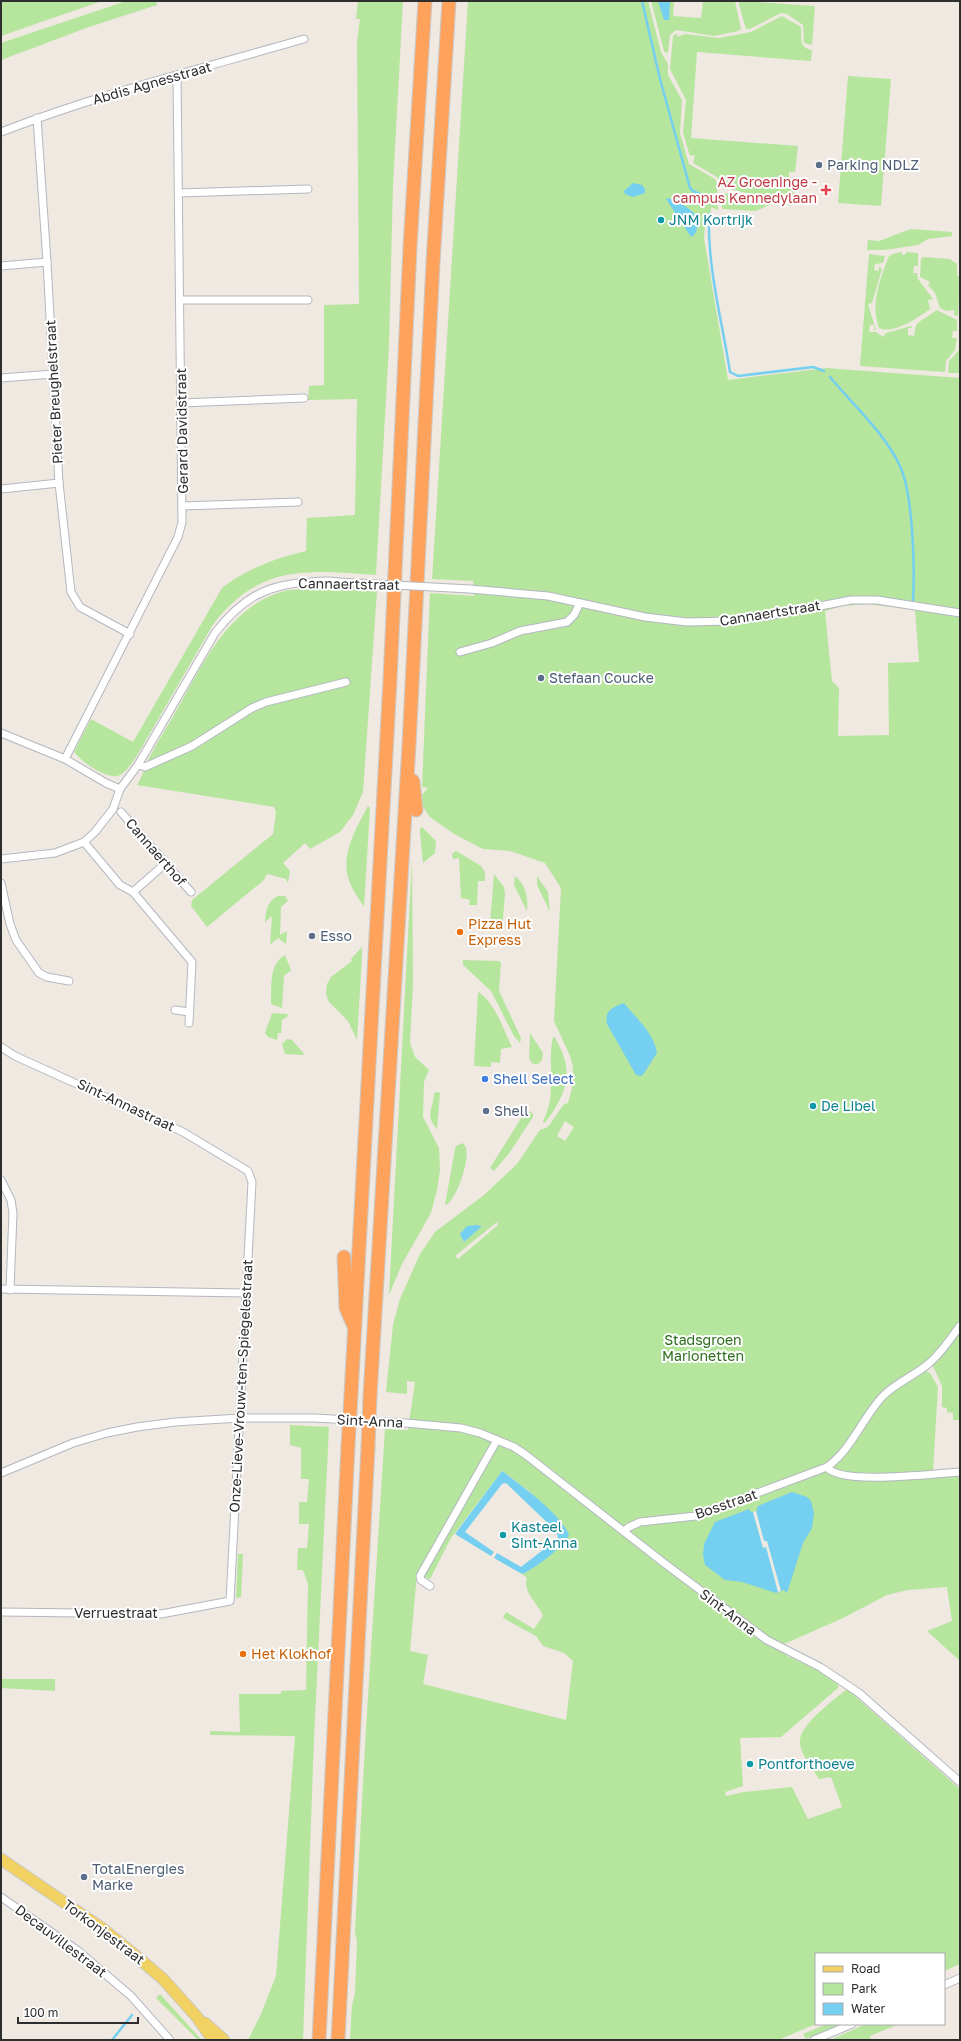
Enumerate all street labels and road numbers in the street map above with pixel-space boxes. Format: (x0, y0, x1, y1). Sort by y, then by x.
street label: Abdis Agnesstraat (90, 57, 213, 108)
street label: Pieter Breughelstraat (41, 319, 66, 465)
street label: Gerard Davidstraat (172, 368, 191, 494)
street label: Cannaertstraat (298, 574, 400, 593)
street label: Cannaertstraat (718, 596, 821, 629)
street label: Cannaerthof (122, 814, 190, 889)
street label: Sint-Annastraat (75, 1074, 178, 1135)
street label: Onze-Lieve-Vrouw-ten-Spiegelestraat (225, 1259, 256, 1513)
street label: Sint-Anna (336, 1410, 404, 1431)
street label: Bosstraat (692, 1485, 759, 1522)
street label: Sint-Anna (697, 1585, 760, 1638)
street label: Verruestraat (74, 1604, 158, 1621)
street label: Torkonjestraat (60, 1895, 148, 1968)
street label: Decauvillestraat (12, 1901, 110, 1981)

